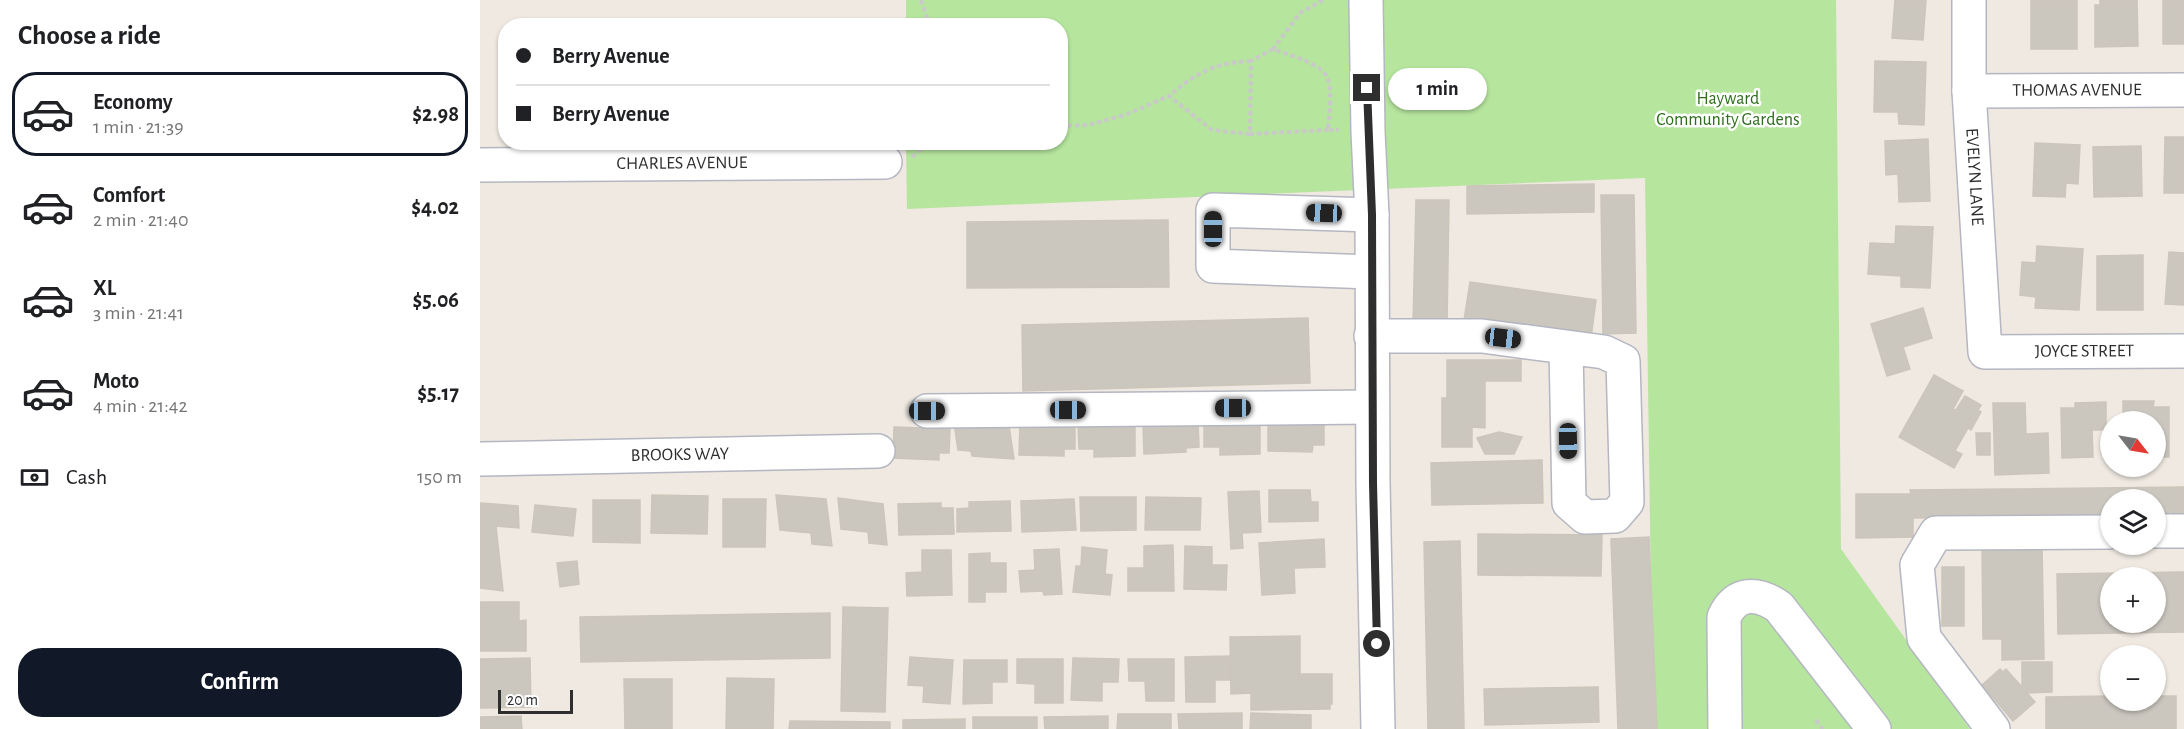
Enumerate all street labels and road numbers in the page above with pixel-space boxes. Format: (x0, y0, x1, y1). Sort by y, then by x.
street label: THOMAS AVENUE (2012, 81, 2142, 100)
street label: EVELYN LANE (1962, 127, 1986, 227)
street label: CHARLES AVENUE (616, 154, 748, 173)
street label: JOYCE STREET (2035, 342, 2134, 361)
street label: BROOKS WAY (631, 445, 730, 465)

